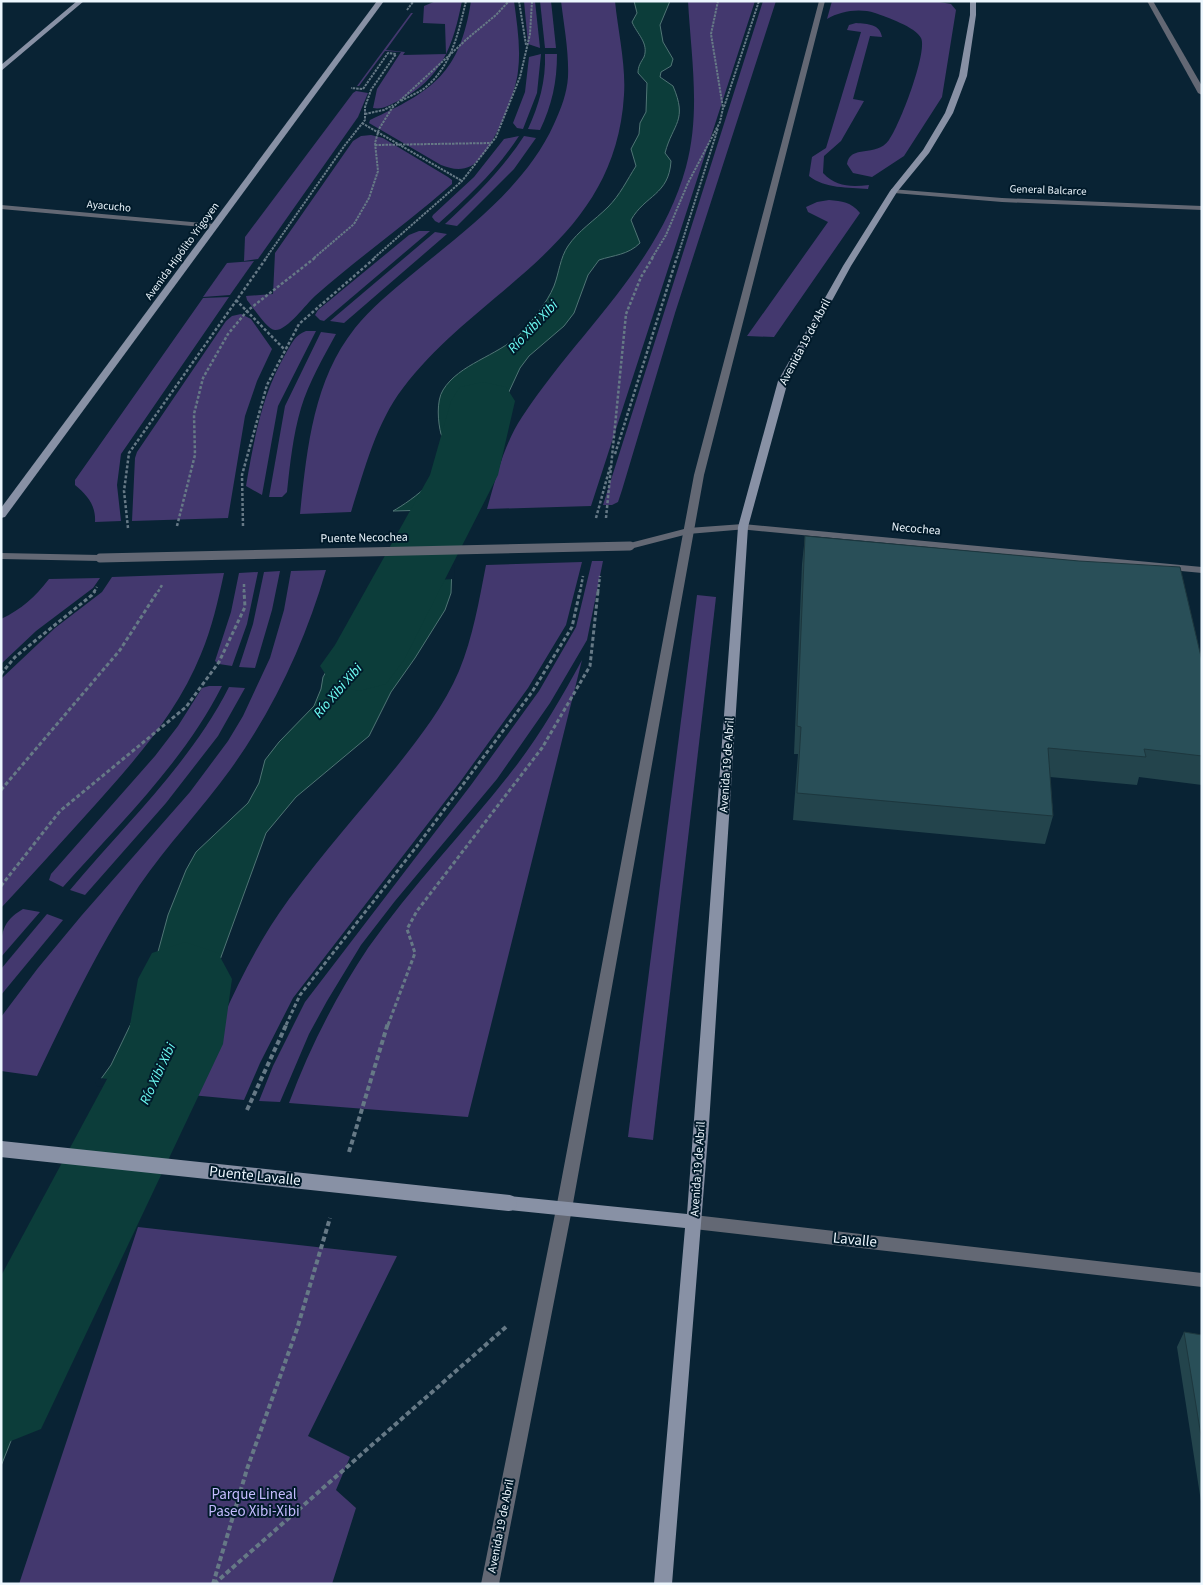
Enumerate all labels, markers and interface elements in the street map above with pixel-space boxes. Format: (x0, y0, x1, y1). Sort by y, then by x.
street label: General Balcarce (1009, 181, 1087, 199)
street label: Ayacucho (86, 197, 132, 215)
street label: Avenida Hipólito Yrigoyen (141, 199, 223, 303)
water label: Río Xibi Xibi (503, 296, 563, 358)
street label: Avenida 19 de Abril (775, 296, 835, 388)
street label: Necochea (891, 518, 941, 540)
street label: Puente Necochea (320, 529, 408, 547)
water label: Río Xibi Xibi (309, 659, 368, 722)
street label: Avenida 19 de Abril (715, 717, 739, 813)
water label: Río Xibi Xibi (135, 1039, 181, 1108)
street label: Avenida 19 de Abril (686, 1121, 710, 1217)
street label: Puente Lavalle (208, 1161, 302, 1191)
street label: Lavalle (832, 1227, 878, 1253)
street label: Avenida 19 de Abril (484, 1478, 518, 1574)
park label: Parque Lineal Paseo Xibi-Xibi (208, 1484, 300, 1522)

